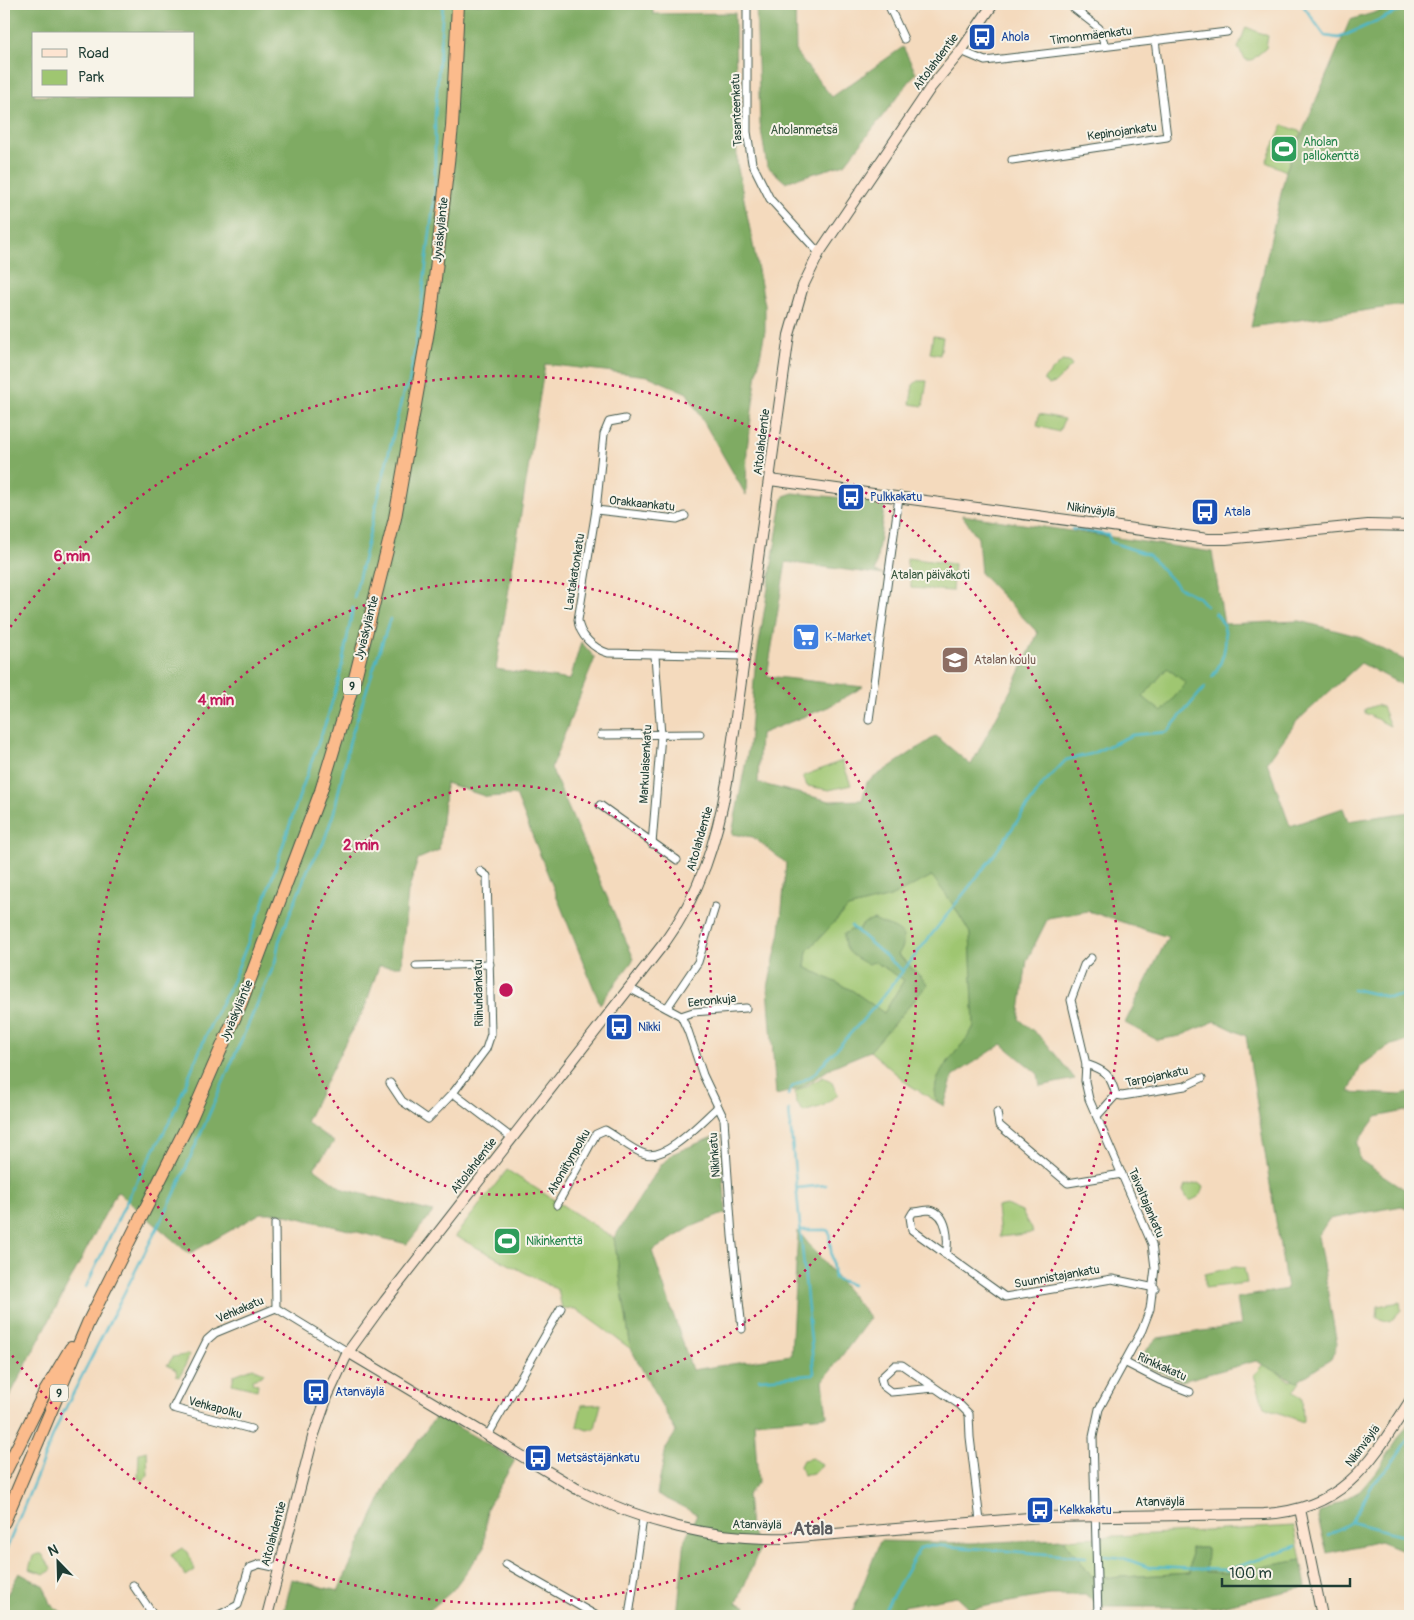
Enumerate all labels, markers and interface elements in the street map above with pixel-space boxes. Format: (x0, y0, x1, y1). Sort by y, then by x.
bus stop icon: Ahola (967, 22, 997, 52)
street label: Timonmäenkatu (1049, 24, 1133, 48)
place label: Ahola (1001, 30, 1030, 45)
street label: Aitolahdentie (910, 31, 962, 93)
legend (32, 32, 195, 98)
text: Road (78, 44, 109, 63)
text: Park (78, 68, 105, 87)
street label: Tasanteenkatu (728, 73, 746, 147)
street label: Kepinojankatu (1086, 120, 1158, 144)
park label: Aholanmetsä (770, 123, 838, 138)
sports icon: Aholan pallokenttä (1269, 134, 1299, 164)
place label: Aholan pallokenttä (1303, 135, 1359, 164)
street label: Jyväskyläntie (430, 197, 452, 263)
street label: Aitolahdentie (751, 408, 774, 476)
bus stop icon: Pulkkakatu (836, 482, 866, 512)
place label: Pulkkakatu (870, 490, 922, 505)
street label: Orakkaankatu (608, 493, 676, 515)
bus stop icon: Atala (1190, 497, 1220, 527)
street label: Nikinväylä (1066, 499, 1117, 521)
place label: Atala (1224, 505, 1251, 520)
street label: Lautakatonkatu (562, 532, 588, 612)
text: 6 min (54, 547, 91, 566)
park label: Atalan päiväkoti (890, 568, 970, 583)
street label: Jyväskyläntie (352, 594, 382, 662)
supermarket icon: K-Market (791, 622, 821, 652)
place label: K-Market (825, 630, 872, 645)
school or university icon: Atalan koulu (940, 645, 970, 675)
place label: Atalan koulu (974, 653, 1036, 668)
road number: 9 (343, 678, 361, 694)
text: 4 min (198, 691, 235, 710)
street label: Markulaisenkatu (636, 724, 656, 804)
street label: Aitolahdentie (684, 805, 716, 873)
text: 2 min (343, 836, 379, 855)
street label: Riihuhdankatu (471, 959, 487, 1027)
street label: Jyväskyläntie (217, 978, 257, 1044)
centre of rings (497, 981, 515, 999)
street label: Eeronkuja (687, 991, 737, 1011)
bus stop icon: Nikki (604, 1012, 634, 1042)
place label: Nikki (638, 1020, 660, 1035)
street label: Tarpojankatu (1124, 1063, 1190, 1091)
street label: Ahoniitynpolku (544, 1126, 594, 1198)
street label: Nikinkatu (706, 1132, 724, 1178)
street label: Aitolahdentie (448, 1135, 500, 1197)
street label: Taivaltajankatu (1125, 1166, 1167, 1240)
sports icon: Nikinkenttä (492, 1226, 522, 1256)
place label: Nikinkenttä (526, 1234, 583, 1249)
street label: Suunnistajankatu (1013, 1262, 1101, 1292)
street label: Vehkakatu (214, 1293, 266, 1327)
street label: Rinkkakatu (1135, 1349, 1189, 1385)
bus stop icon: Atanväylä (301, 1377, 331, 1407)
road number: 9 (50, 1385, 68, 1402)
place label: Atanväylä (335, 1385, 385, 1400)
street label: Vehkapolku (186, 1394, 244, 1422)
street label: Nikinväylä (1342, 1422, 1384, 1470)
bus stop icon: Metsästäjänkatu (523, 1443, 553, 1473)
place label: Metsästäjänkatu (557, 1451, 640, 1466)
bus stop icon: Kelkkakatu (1025, 1495, 1055, 1525)
street label: Atanväylä (1135, 1495, 1185, 1510)
street label: Aitolahdentie (258, 1500, 290, 1568)
place label: Kelkkakatu (1059, 1503, 1112, 1518)
street label: Atanväylä (732, 1517, 782, 1533)
district label: Atala (793, 1518, 834, 1541)
north arrow (32, 1538, 82, 1588)
text: N (45, 1541, 61, 1560)
scale bar (1222, 1555, 1349, 1587)
text: 100 m (1229, 1564, 1272, 1583)

